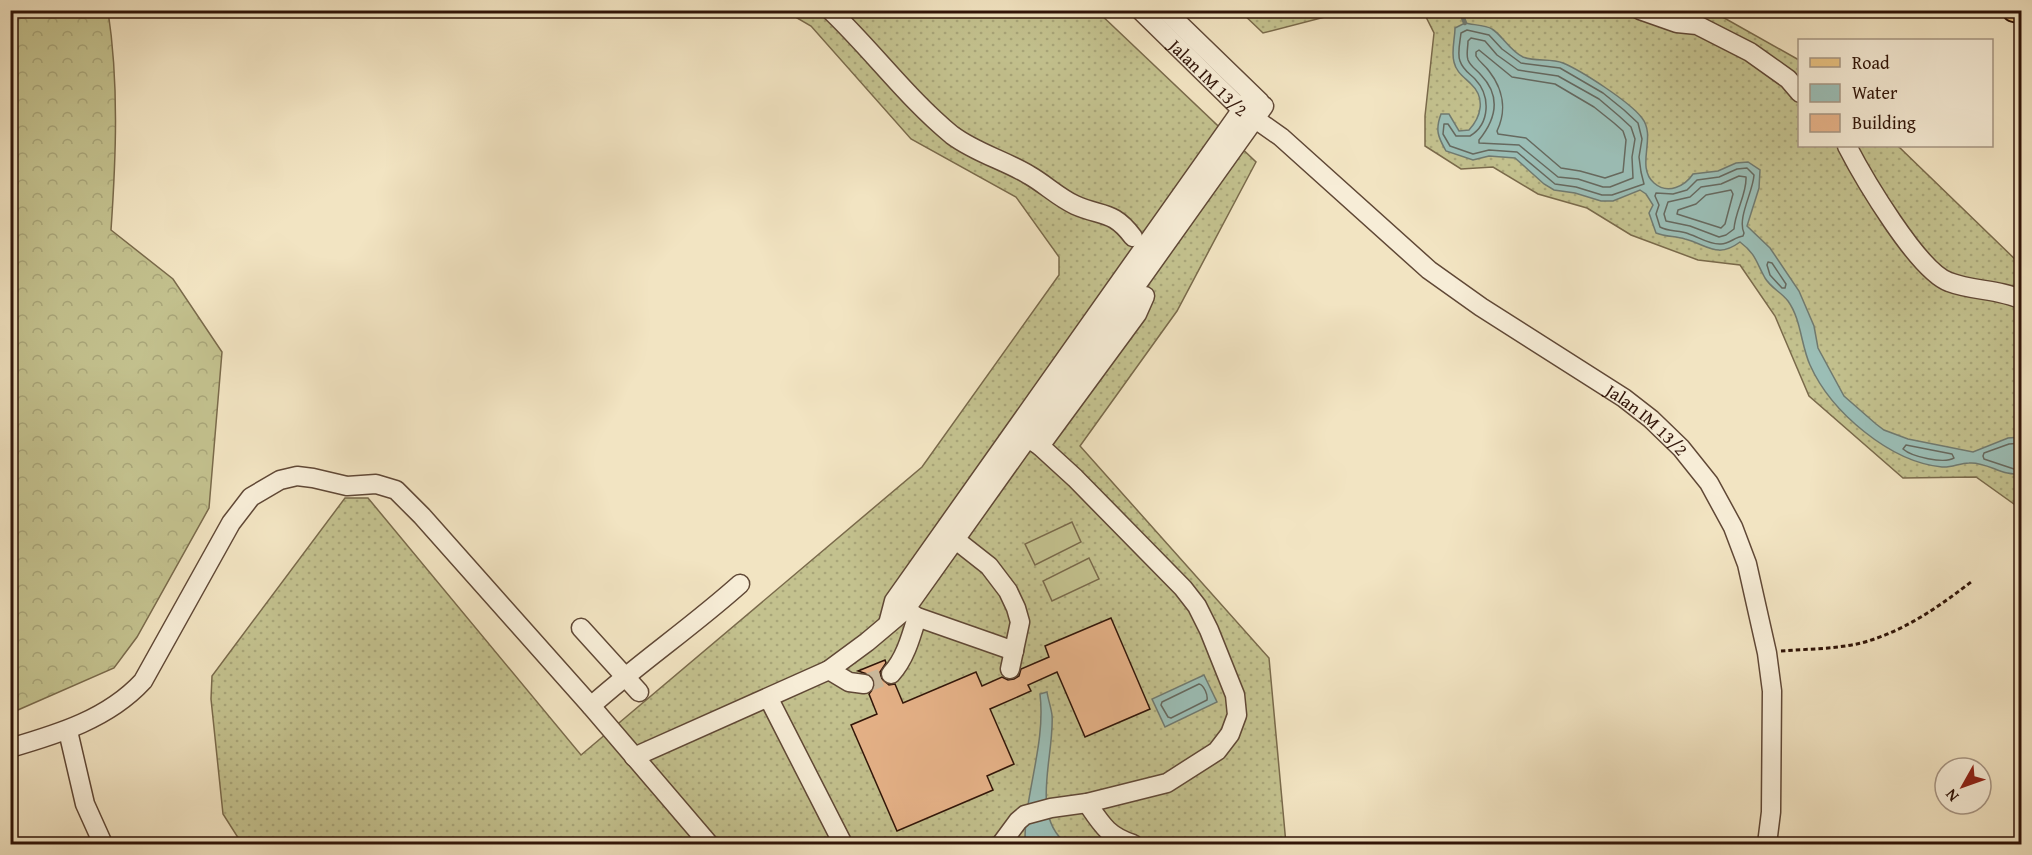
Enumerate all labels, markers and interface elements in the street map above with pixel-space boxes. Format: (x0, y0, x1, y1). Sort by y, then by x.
street label: Jalan IM 13/2 (1162, 31, 1253, 123)
legend (1798, 39, 1993, 147)
text: Road (1852, 49, 1890, 76)
text: Water (1852, 79, 1898, 106)
text: Building (1852, 109, 1916, 136)
street label: Jalan IM 13/2 (1599, 375, 1695, 461)
north arrow (1933, 756, 1993, 816)
text: N (1939, 784, 1964, 807)

